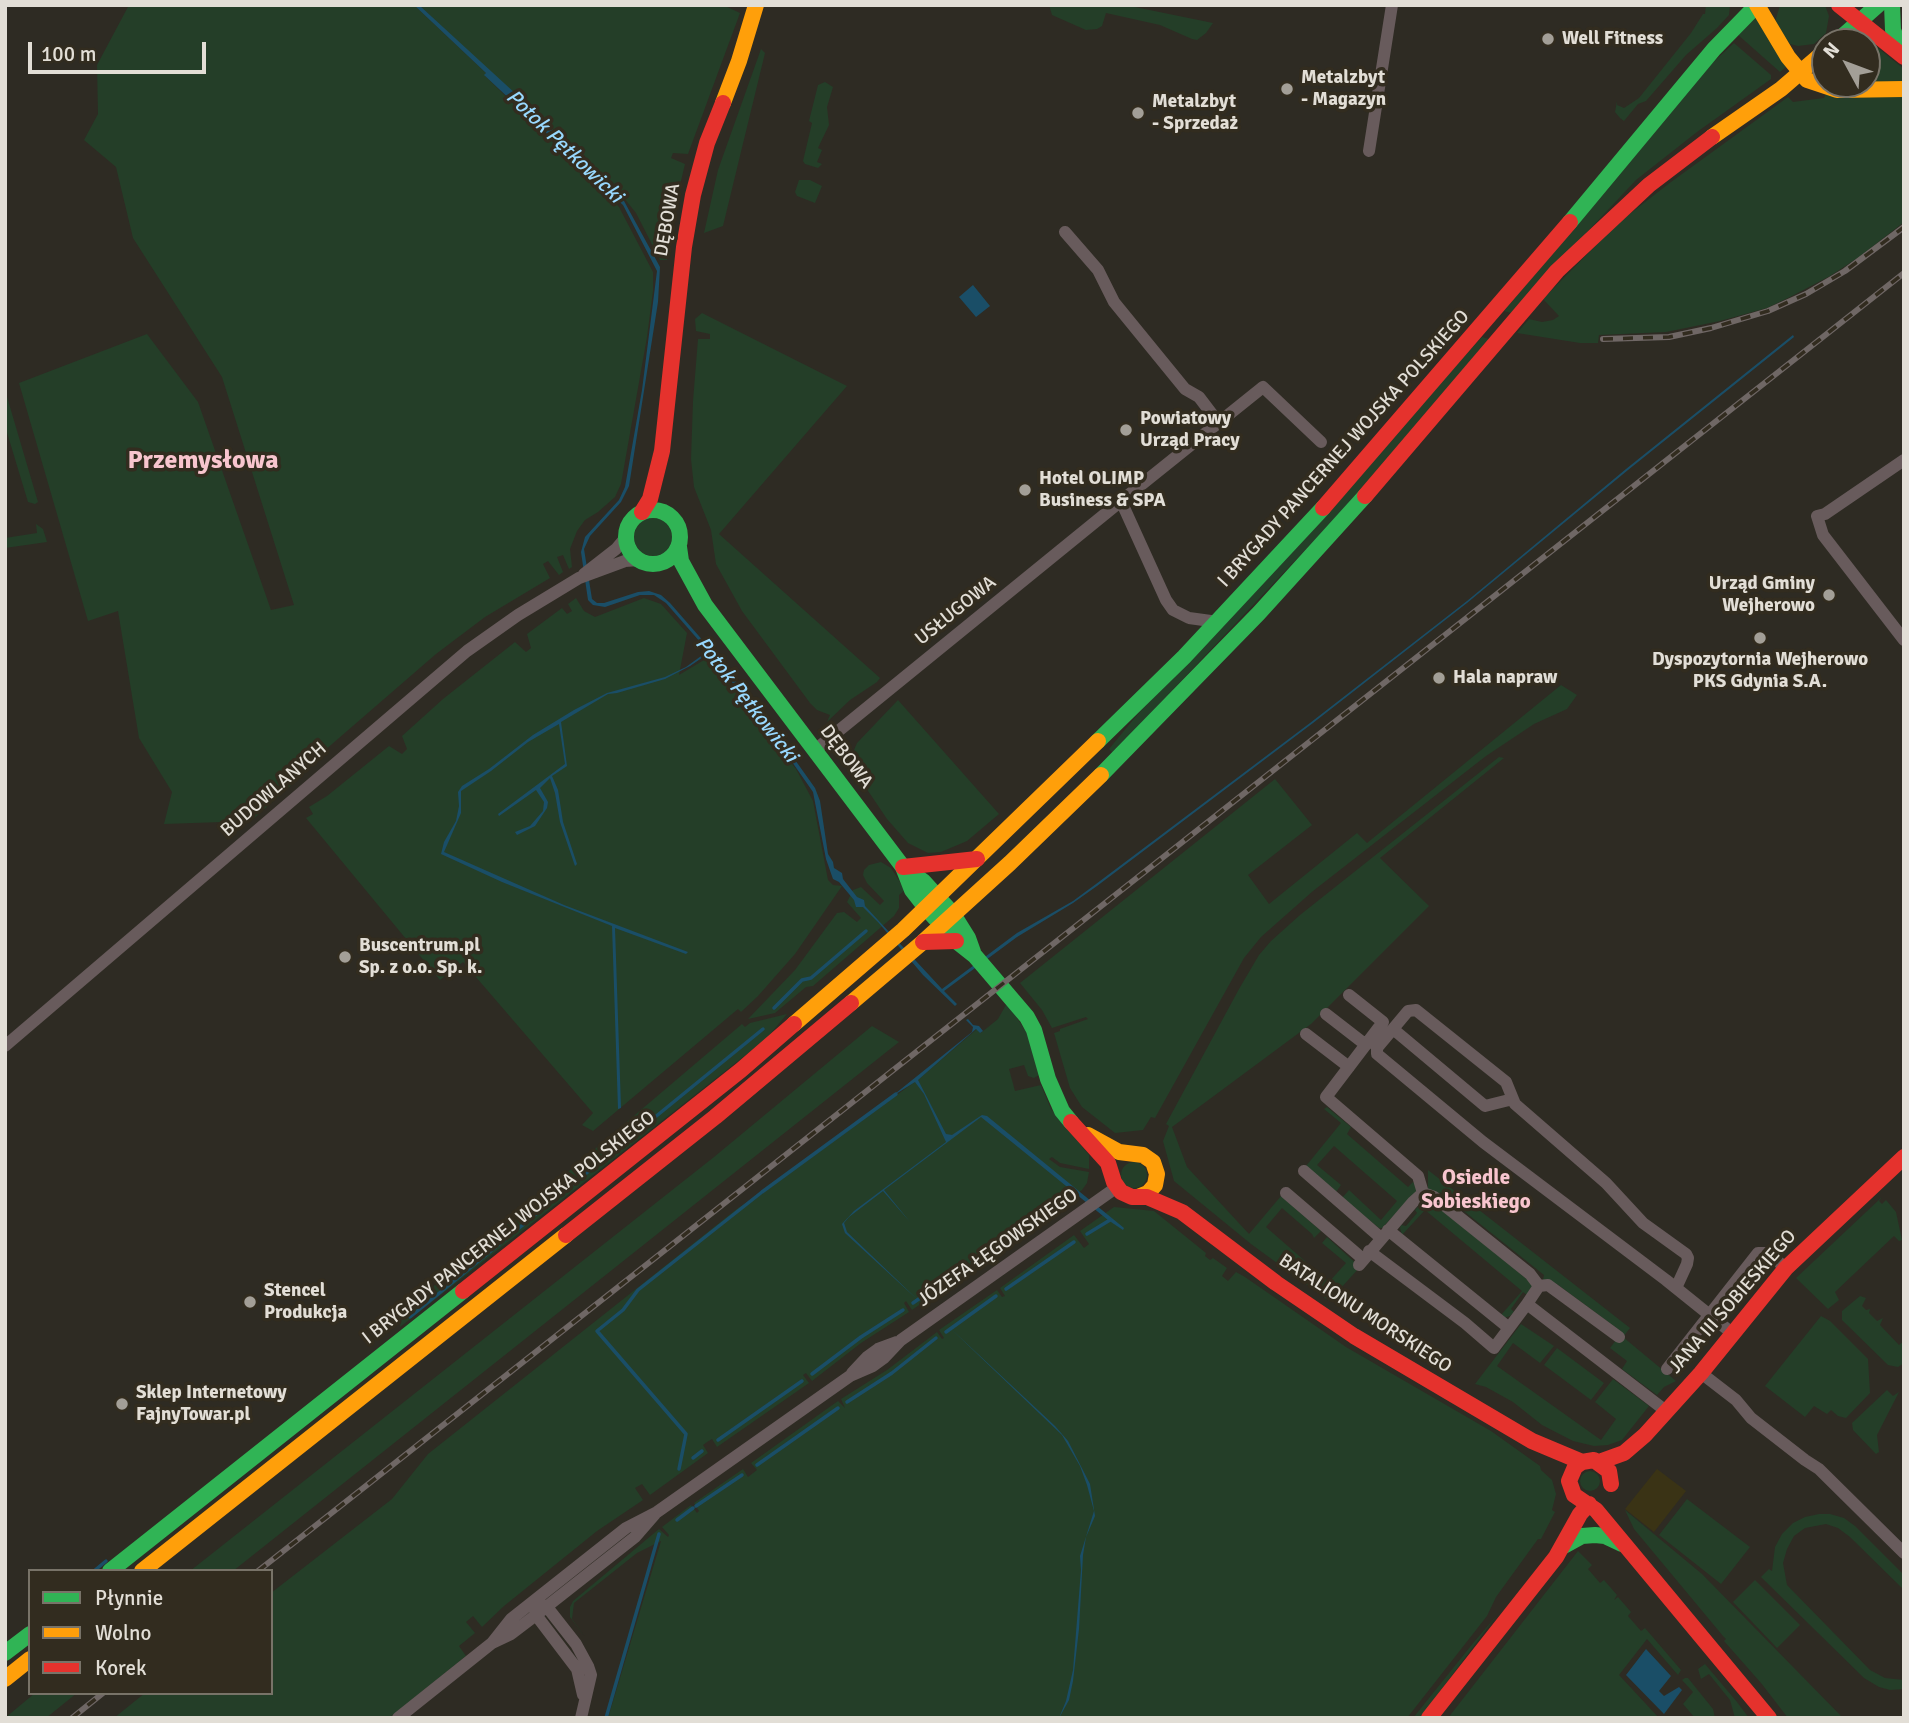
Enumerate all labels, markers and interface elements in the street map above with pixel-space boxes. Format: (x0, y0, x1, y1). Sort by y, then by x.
scale bar (32, 28, 210, 72)
place label: Well Fitness (1562, 28, 1663, 50)
north arrow (1811, 28, 1881, 98)
marker: Well Fitness (1540, 31, 1556, 47)
text: N (1818, 38, 1845, 63)
text: 100 m (41, 41, 96, 67)
place label: Metalzbyt - Magazyn (1301, 67, 1386, 111)
marker: Metalzbyt - Magazyn (1279, 81, 1295, 97)
water label: Potok Pętkowicki (500, 85, 628, 209)
place label: Metalzbyt - Sprzedaż (1152, 91, 1238, 135)
marker: Metalzbyt - Sprzedaż (1130, 105, 1146, 121)
street label: DĘBOWA (650, 182, 686, 258)
street label: I BRYGADY PANCERNEJ WOJSKA POLSKIEGO (1213, 306, 1475, 592)
place label: Powiatowy Urząd Pracy (1140, 408, 1240, 452)
marker: Powiatowy Urząd Pracy (1118, 422, 1134, 438)
district label: Przemysłowa (128, 445, 278, 477)
place label: Hotel OLIMP Business & SPA (1039, 468, 1166, 512)
marker: Hotel OLIMP Business & SPA (1017, 482, 1033, 498)
street label: USŁUGOWA (911, 572, 1001, 650)
place label: Urząd Gminy Wejherowo (1709, 573, 1815, 617)
marker: Urząd Gminy Wejherowo (1821, 587, 1837, 603)
marker: Dyspozytornia Wejherowo PKS Gdynia S.A. (1752, 630, 1768, 646)
water label: Potok Pętkowicki (689, 632, 803, 768)
place label: Dyspozytornia Wejherowo PKS Gdynia S.A. (1652, 649, 1868, 693)
place label: Hala napraw (1453, 667, 1557, 689)
marker: Hala napraw (1431, 670, 1447, 686)
street label: DĘBOWA (815, 721, 877, 793)
street label: BUDOWLANYCH (216, 738, 332, 842)
place label: Buscentrum.pl Sp. z o.o. Sp. k. (359, 935, 482, 979)
marker: Buscentrum.pl Sp. z o.o. Sp. k. (337, 949, 353, 965)
street label: I BRYGADY PANCERNEJ WOJSKA POLSKIEGO (358, 1107, 660, 1349)
district label: Osiedle Sobieskiego (1421, 1165, 1531, 1215)
street label: JÓZEFA ŁĘGOWSKIEGO (914, 1184, 1082, 1312)
street label: JANA III SOBIESKIEGO (1664, 1225, 1802, 1379)
street label: BATALIONU MORSKIEGO (1274, 1250, 1456, 1378)
place label: Stencel Produkcja (264, 1280, 347, 1324)
marker: Stencel Produkcja (242, 1294, 258, 1310)
place label: Sklep Internetowy FajnyTowar.pl (136, 1382, 287, 1426)
marker: Sklep Internetowy FajnyTowar.pl (114, 1396, 130, 1412)
legend (28, 1569, 273, 1695)
text: Płynnie (95, 1585, 163, 1611)
text: Wolno (95, 1620, 151, 1646)
text: Korek (95, 1655, 146, 1681)

